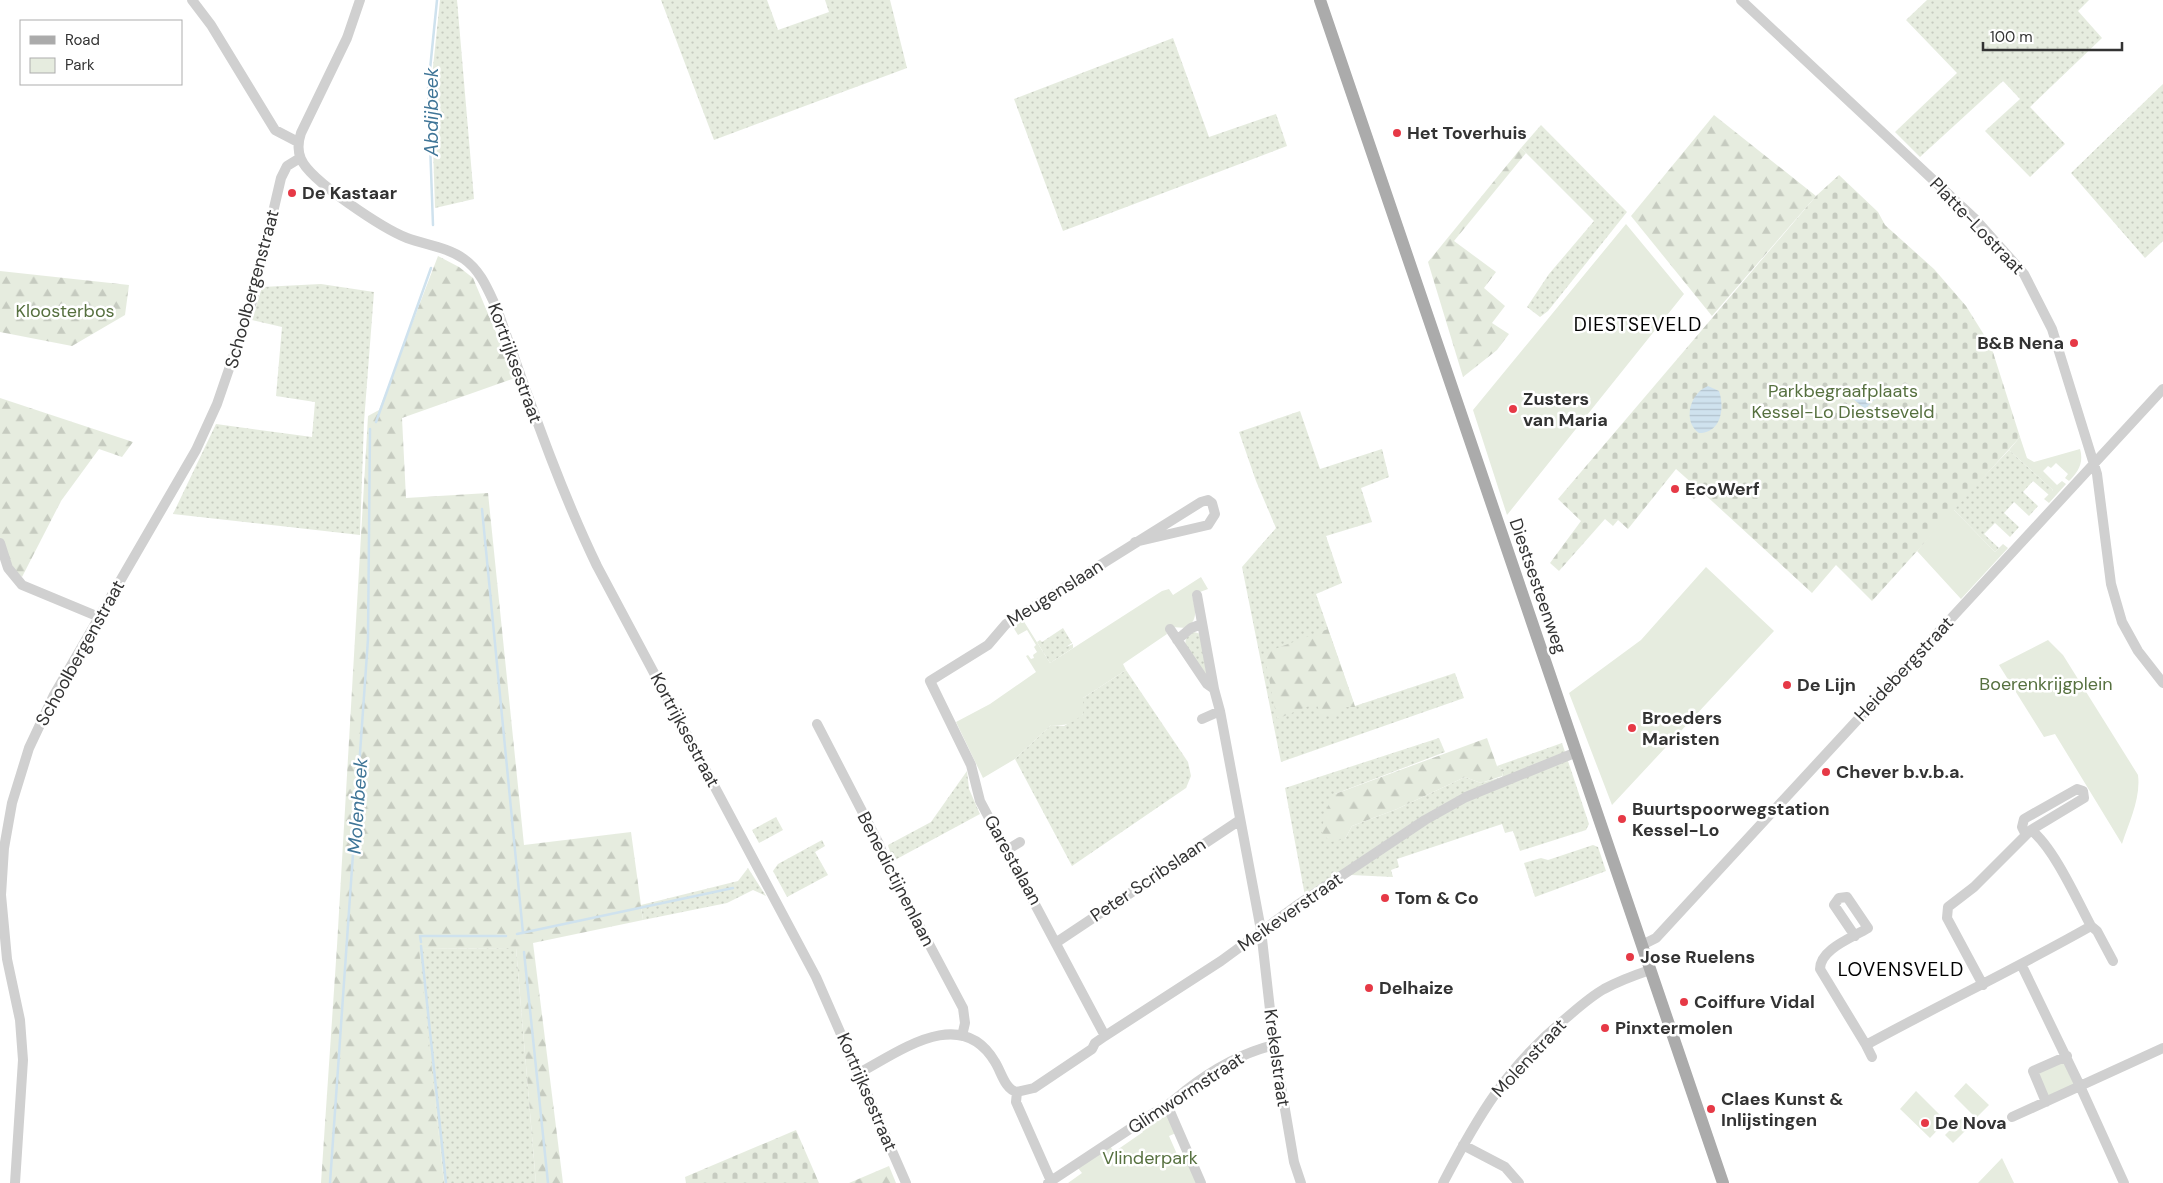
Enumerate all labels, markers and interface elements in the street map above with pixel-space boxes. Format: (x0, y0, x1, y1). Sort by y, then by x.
legend (20, 20, 182, 85)
scale bar (1983, 20, 2122, 52)
text: 100 m (1990, 27, 2033, 47)
text: Road (65, 30, 100, 50)
text: Park (65, 55, 95, 75)
water label: Abdijbeek (419, 67, 444, 157)
place label: Het Toverhuis (1407, 121, 1527, 145)
marker: Het Toverhuis (1391, 127, 1403, 139)
street label: Platte-Lostraat (1924, 172, 2030, 280)
place label: De Kastaar (302, 181, 397, 205)
marker: De Kastaar (286, 187, 298, 199)
street label: Schoolbergenstraat (219, 207, 285, 371)
park label: Kloosterbos (15, 299, 115, 323)
street label: Kortrijksestraat (482, 300, 548, 426)
district label: DIESTSEVELD (1574, 312, 1702, 337)
place label: B&B Nena (1977, 331, 2064, 355)
marker: B&B Nena (2068, 337, 2080, 349)
park label: Parkbegraafplaats Kessel-Lo Diestseveld (1752, 379, 1934, 424)
place label: Zusters van Maria (1523, 387, 1608, 432)
marker: Zusters van Maria (1507, 403, 1519, 415)
place label: EcoWerf (1685, 477, 1760, 501)
marker: EcoWerf (1669, 483, 1681, 495)
street label: Diestsesteenweg (1504, 515, 1572, 657)
street label: Meugenslaan (1002, 554, 1108, 632)
street label: Schoolbergenstraat (30, 576, 130, 730)
street label: Heidebergstraat (1849, 611, 1959, 727)
street label: Kortrijksestraat (645, 669, 725, 791)
park label: Boerenkrijgplein (1979, 672, 2113, 696)
place label: De Lijn (1797, 673, 1856, 697)
marker: De Lijn (1781, 679, 1793, 691)
place label: Broeders Maristen (1642, 706, 1722, 751)
marker: Broeders Maristen (1626, 722, 1638, 734)
water label: Molenbeek (342, 757, 373, 855)
place label: Chever b.v.b.a. (1836, 760, 1964, 784)
marker: Chever b.v.b.a. (1820, 766, 1832, 778)
place label: Buurtspoorwegstation Kessel-Lo (1632, 797, 1830, 842)
street label: Benedictijnenlaan (852, 808, 940, 950)
street label: Garestalaan (978, 811, 1048, 909)
marker: Buurtspoorwegstation Kessel-Lo (1616, 813, 1628, 825)
street label: Peter Scribslaan (1086, 833, 1210, 927)
street label: Meikeverstraat (1233, 867, 1347, 957)
place label: Tom & Co (1395, 886, 1479, 910)
marker: Tom & Co (1379, 892, 1391, 904)
place label: Jose Ruelens (1640, 945, 1755, 969)
marker: Jose Ruelens (1624, 951, 1636, 963)
district label: LOVENSVELD (1838, 957, 1964, 982)
place label: Delhaize (1379, 976, 1454, 1000)
marker: Delhaize (1363, 982, 1375, 994)
place label: Coiffure Vidal (1694, 990, 1815, 1014)
marker: Coiffure Vidal (1678, 996, 1690, 1008)
street label: Krekelstraat (1258, 1008, 1296, 1108)
street label: Molenstraat (1486, 1014, 1572, 1102)
place label: Pinxtermolen (1615, 1016, 1733, 1040)
marker: Pinxtermolen (1599, 1022, 1611, 1034)
street label: Kortrijksestraat (831, 1029, 903, 1155)
street label: Glimwormstraat (1123, 1047, 1249, 1139)
place label: Claes Kunst & Inlijstingen (1721, 1087, 1844, 1132)
marker: Claes Kunst & Inlijstingen (1705, 1103, 1717, 1115)
place label: De Nova (1935, 1111, 2007, 1135)
marker: De Nova (1919, 1117, 1931, 1129)
park label: Vlinderpark (1102, 1146, 1198, 1170)

